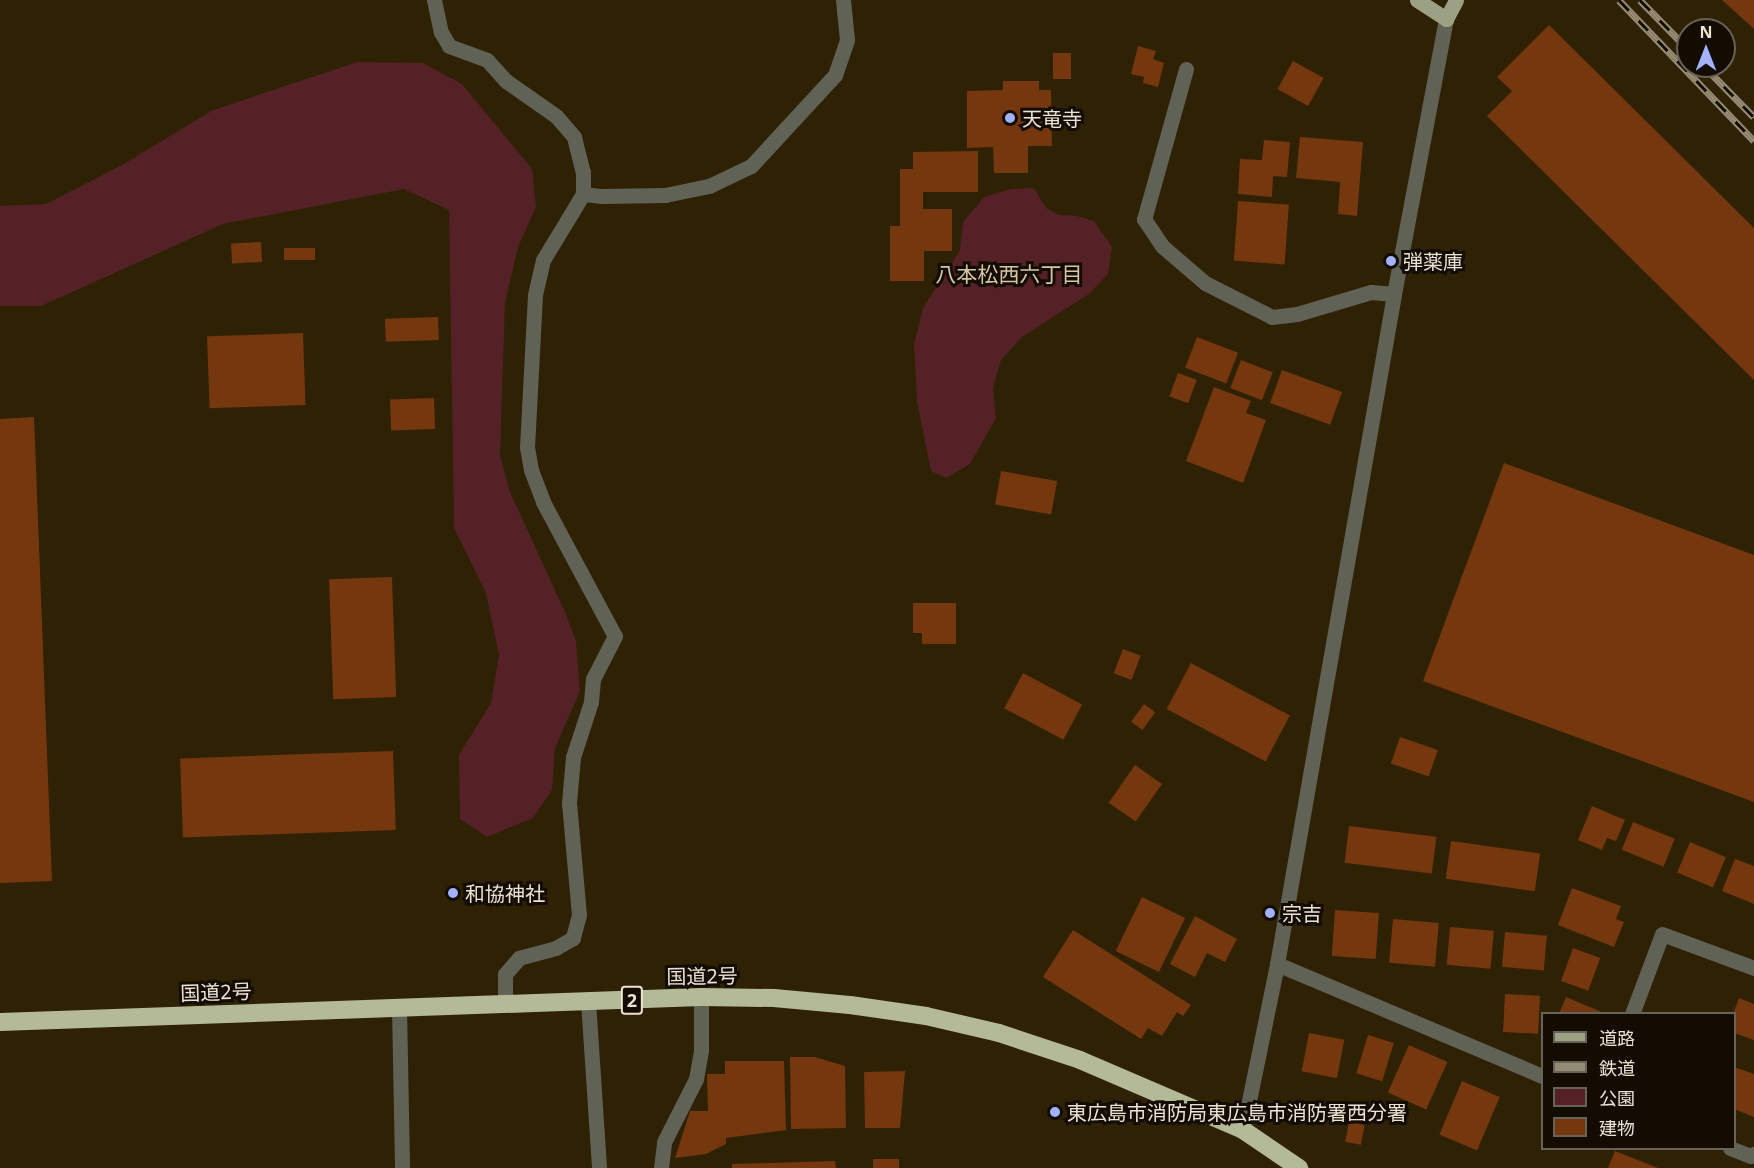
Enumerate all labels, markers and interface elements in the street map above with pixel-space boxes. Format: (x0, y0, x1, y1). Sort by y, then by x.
north arrow (1676, 18, 1736, 78)
text: N (1699, 21, 1713, 43)
place label: 天竜寺 (1022, 106, 1082, 130)
marker: 天竜寺 (1003, 111, 1017, 125)
place label: 弾薬庫 (1403, 249, 1463, 273)
marker: 弾薬庫 (1384, 254, 1398, 268)
district label: 八本松西六丁目 (936, 261, 1082, 287)
place label: 和協神社 (465, 881, 545, 905)
marker: 和協神社 (446, 886, 460, 900)
place label: 宗吉 (1282, 901, 1322, 925)
marker: 宗吉 (1263, 906, 1277, 920)
street label: 国道2号 (666, 963, 738, 989)
street label: 国道2号 (180, 979, 252, 1005)
road number: 2 (620, 985, 644, 1015)
legend (1541, 1012, 1736, 1150)
text: 道路 (1599, 1026, 1635, 1050)
text: 鉄道 (1599, 1056, 1635, 1080)
text: 公園 (1599, 1086, 1635, 1110)
place label: 東広島市消防局東広島市消防署西分署 (1067, 1100, 1407, 1124)
marker: 東広島市消防局東広島市消防署西分署 (1048, 1105, 1062, 1119)
text: 建物 (1599, 1116, 1635, 1140)

